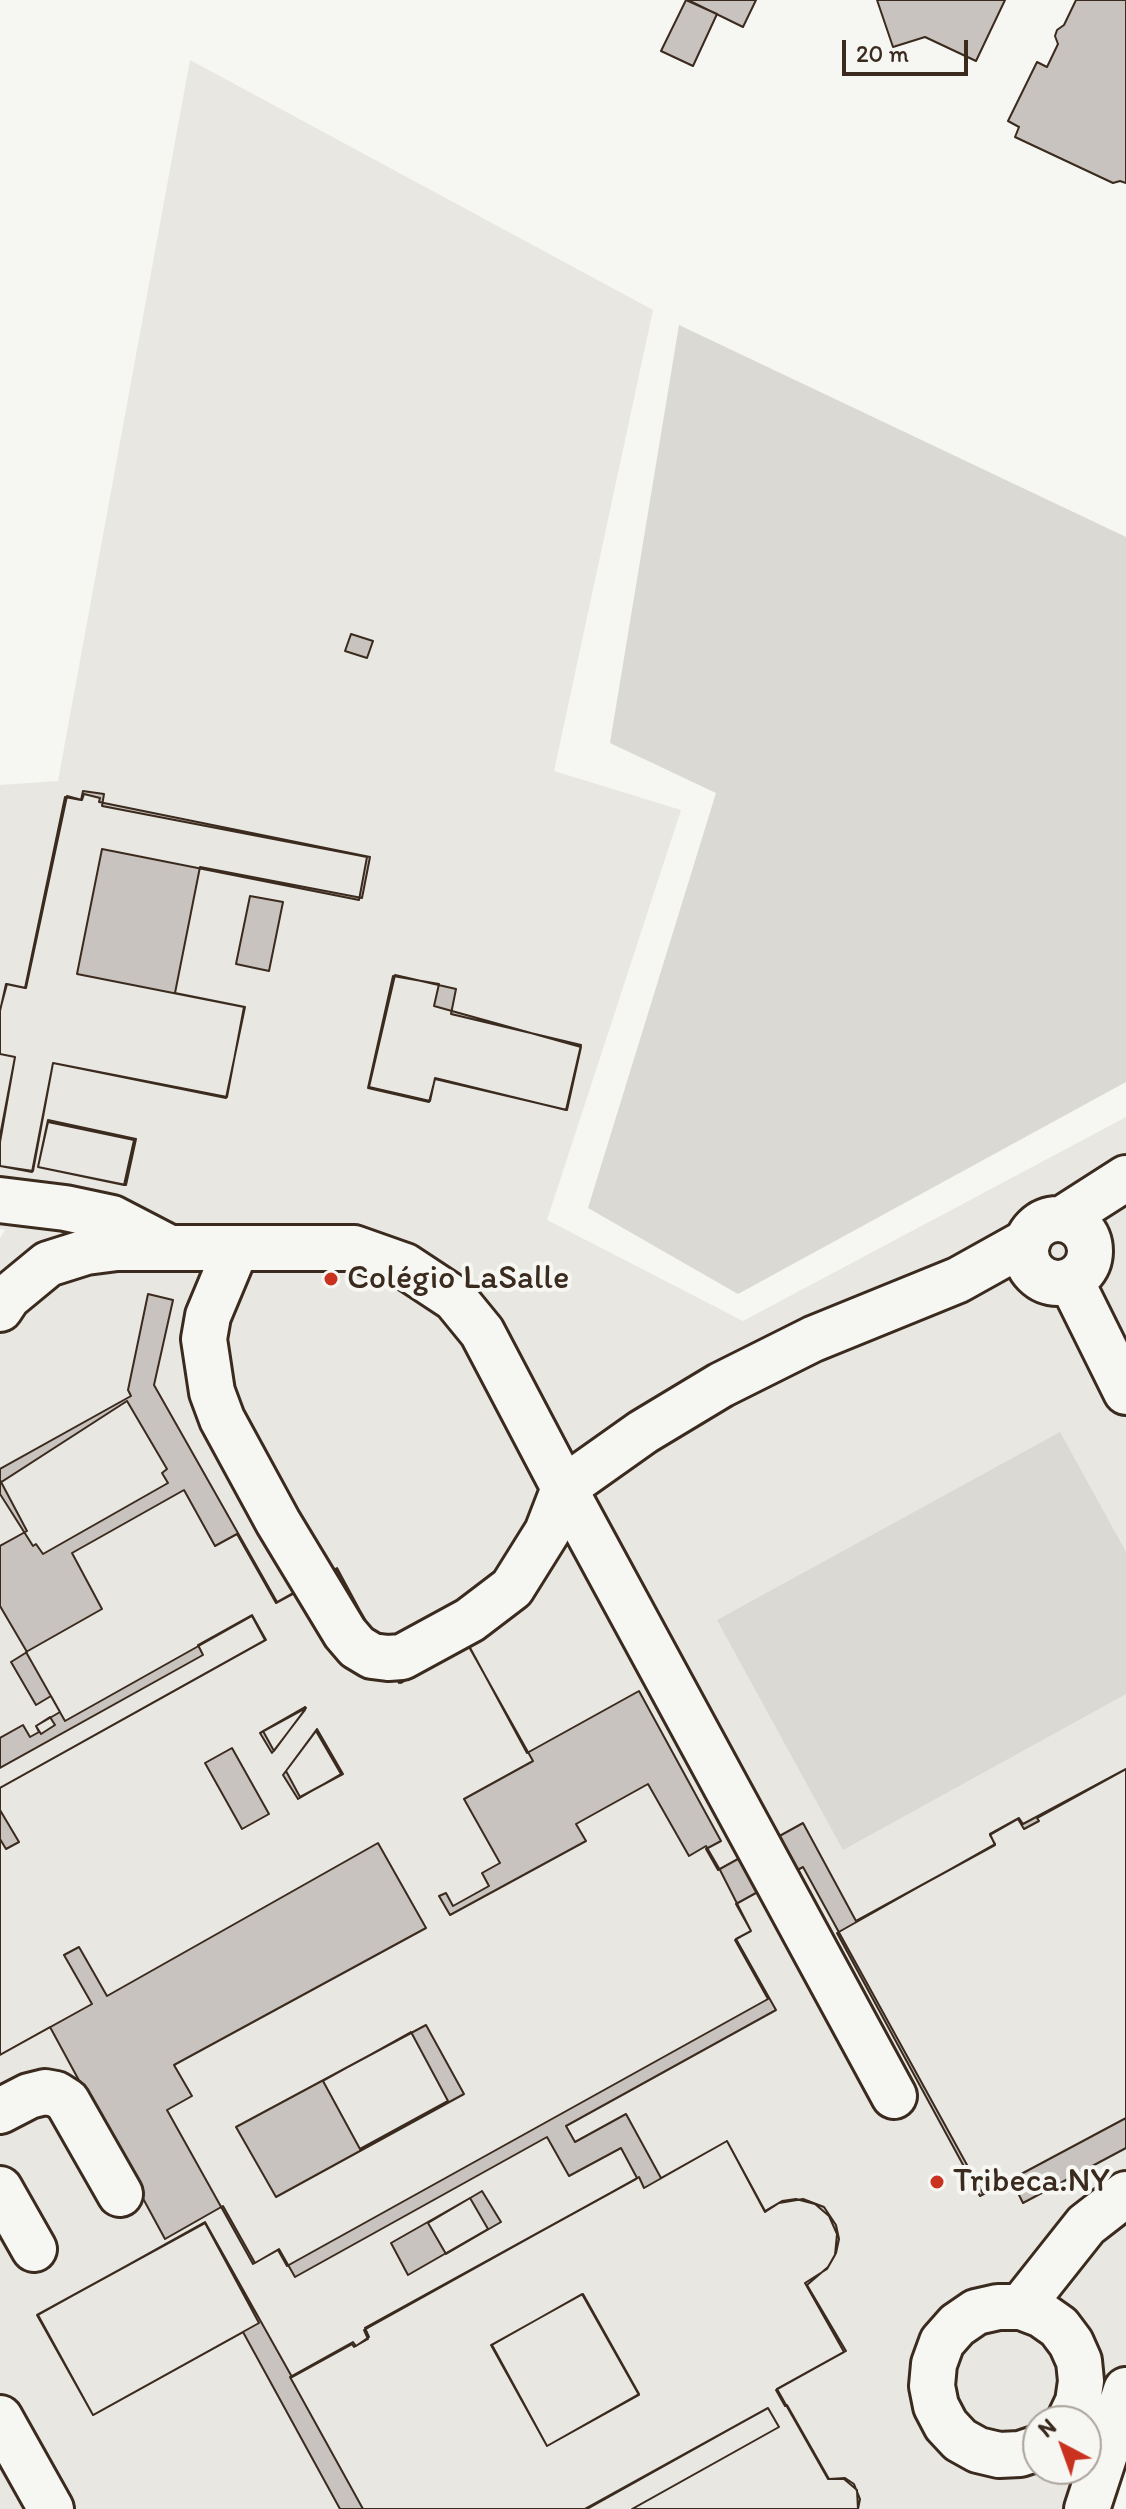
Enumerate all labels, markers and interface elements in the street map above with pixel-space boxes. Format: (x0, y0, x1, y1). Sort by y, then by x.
scale bar (846, 24, 972, 74)
text: 20 m (856, 39, 909, 68)
place label: Colégio LaSalle (347, 1259, 569, 1299)
marker: Colégio LaSalle (322, 1270, 340, 1288)
place label: Tribeca.NY (953, 2162, 1110, 2202)
marker: Tribeca.NY (928, 2173, 946, 2191)
north arrow (1022, 2405, 1102, 2485)
text: N (1033, 2413, 1062, 2443)

